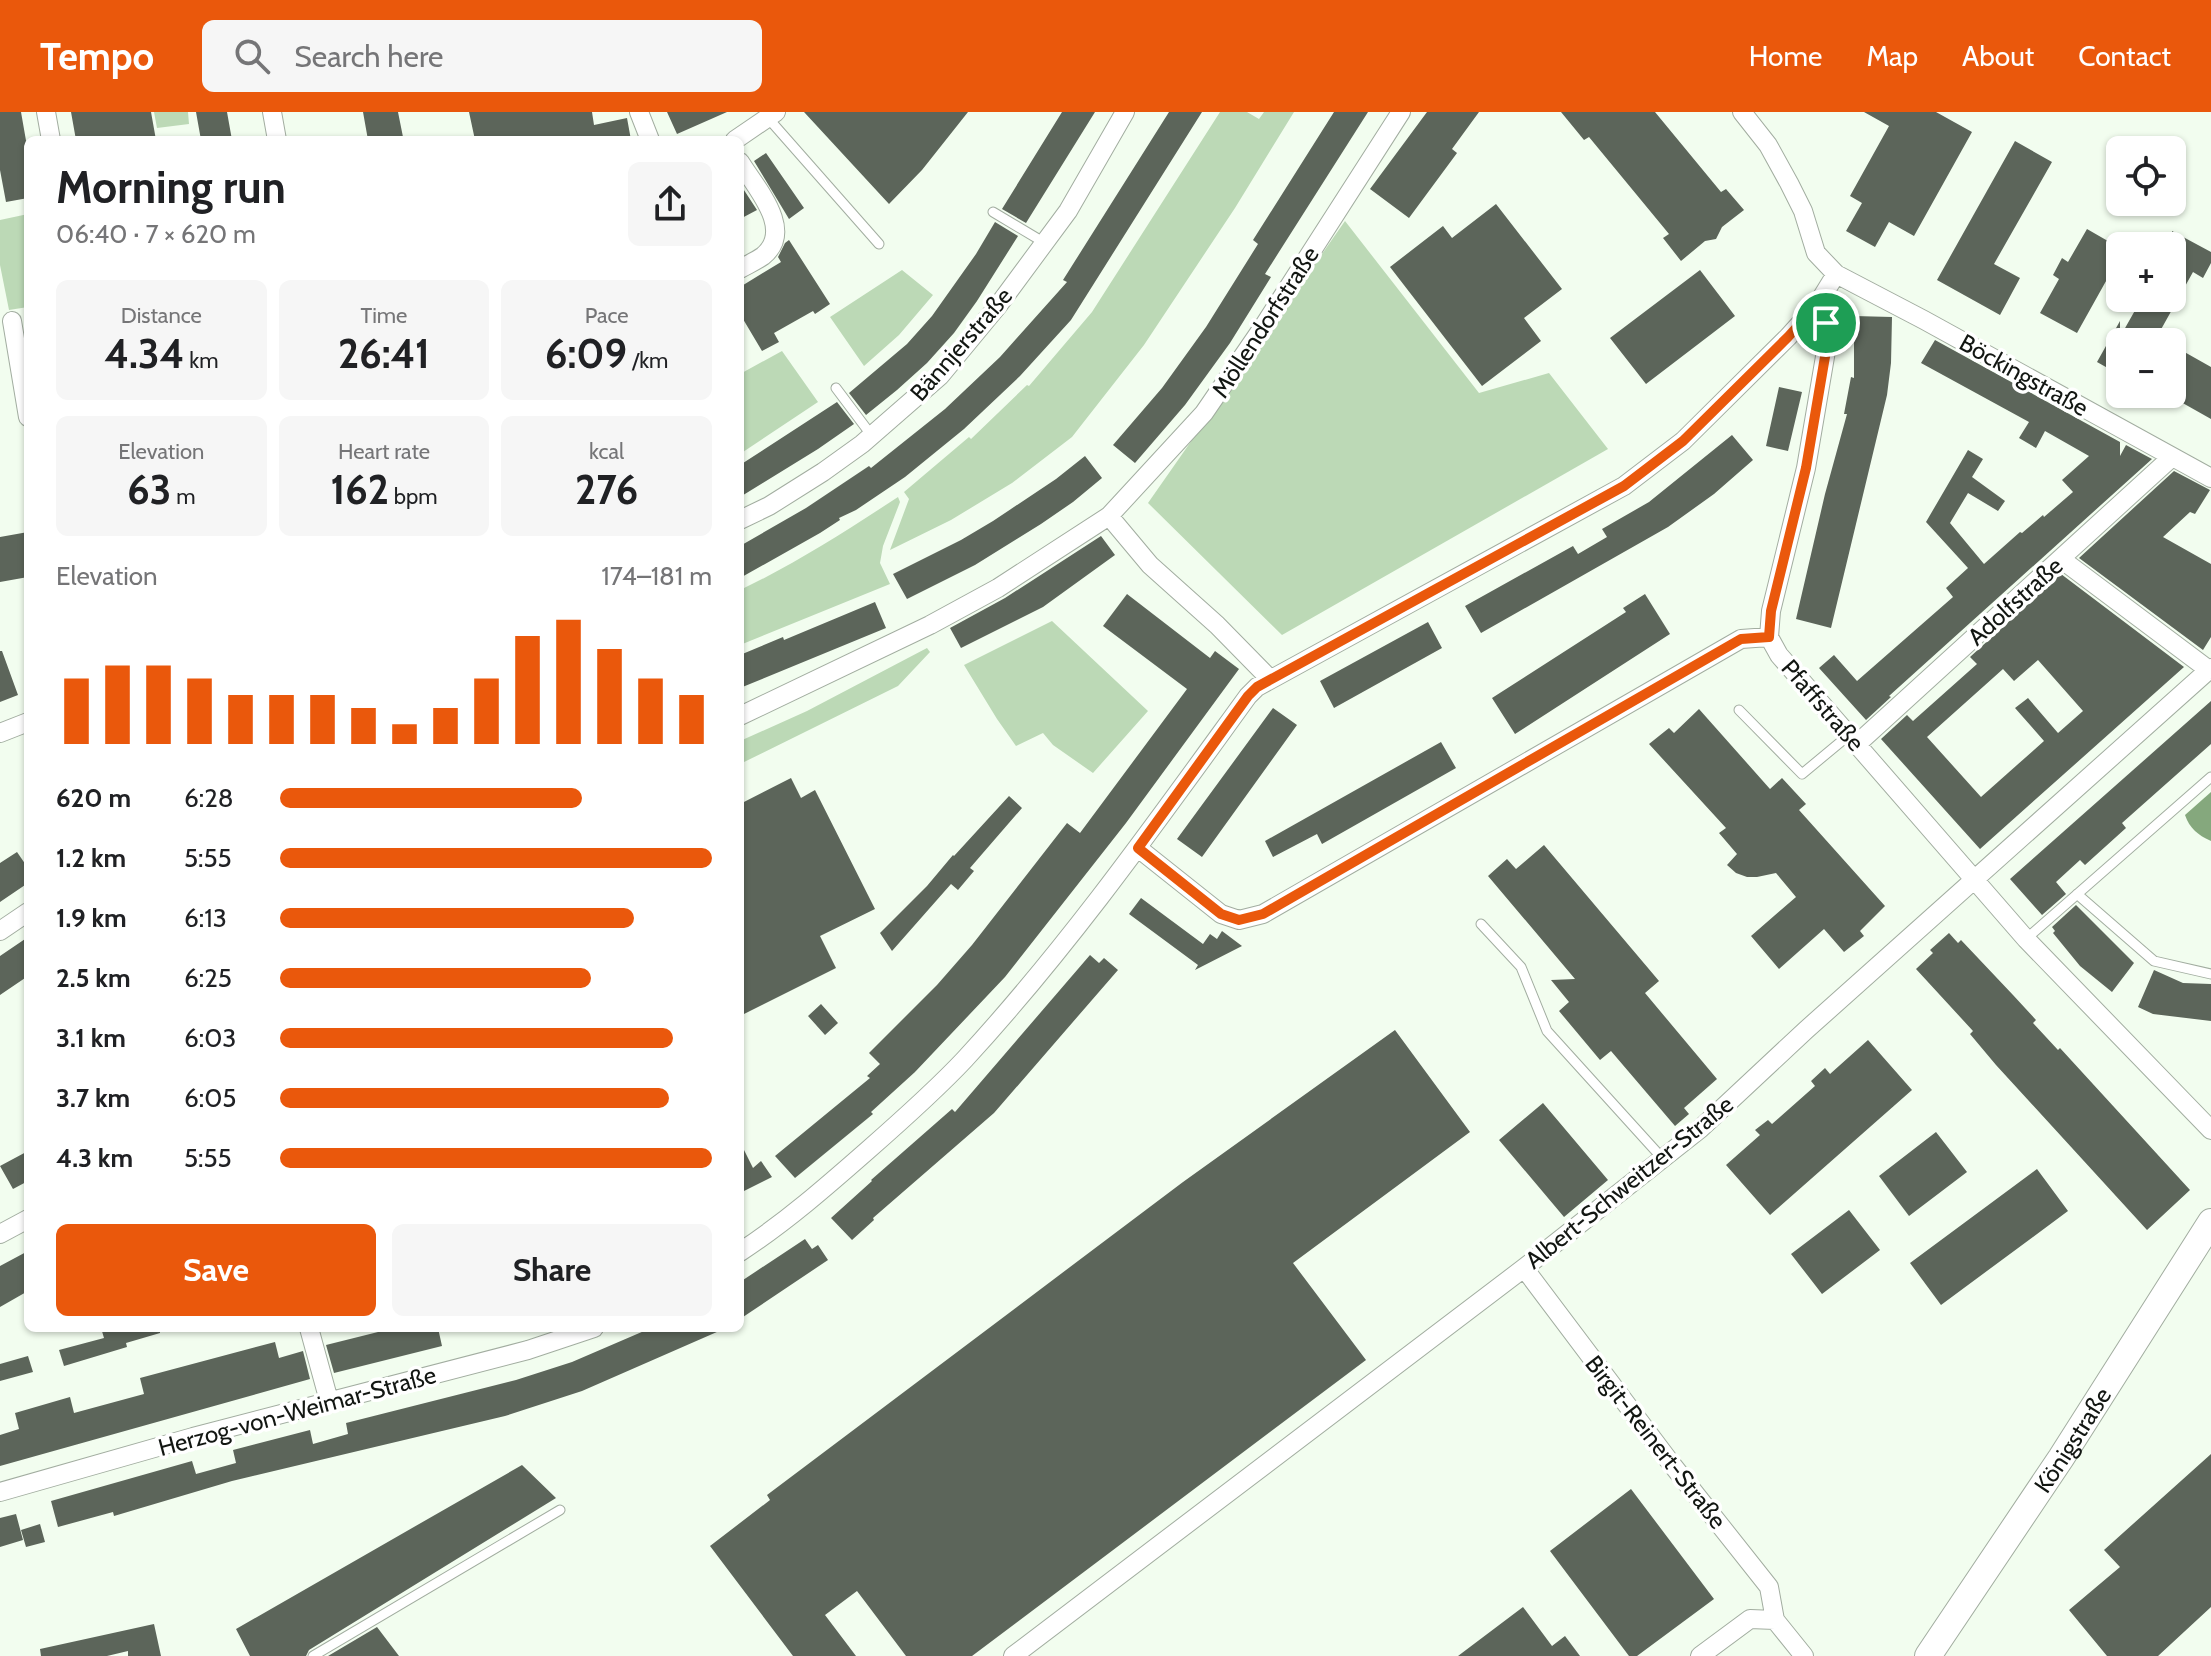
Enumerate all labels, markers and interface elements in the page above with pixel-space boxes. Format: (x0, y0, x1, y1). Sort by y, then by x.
search box (202, 20, 762, 92)
text: Tempo (40, 33, 154, 80)
icon: search (230, 34, 274, 78)
text: Search here (294, 38, 443, 75)
text: Home (1749, 39, 1822, 73)
text: Map (1866, 39, 1918, 73)
text: About (1962, 39, 2034, 73)
text: Contact (2078, 39, 2171, 73)
map controls (2106, 136, 2186, 408)
button: locate (2106, 136, 2186, 216)
text: Morning run (56, 161, 286, 214)
button: share (628, 162, 712, 246)
text: 06:40 · 7 × 620 m (56, 218, 256, 250)
button: + (2106, 232, 2186, 312)
street label: Möllendorfstraße (1205, 241, 1325, 403)
street label: Bännjerstraße (904, 281, 1018, 407)
pin (1792, 289, 1860, 357)
icon: arrive (1804, 301, 1848, 345)
text: Distance (121, 302, 202, 329)
text: Time (361, 302, 407, 329)
text: Pace (585, 302, 629, 329)
street label: Böckingstraße (1955, 328, 2093, 422)
button: − (2106, 328, 2186, 408)
text: 4.34 (104, 329, 184, 378)
text: 26:41 (338, 329, 430, 378)
text: 6:09 (545, 329, 627, 378)
text: km (184, 347, 218, 374)
text: /km (627, 347, 668, 374)
text: Elevation (118, 438, 204, 465)
text: Heart rate (338, 438, 430, 465)
text: kcal (589, 438, 624, 465)
text: 63 (127, 465, 171, 514)
text: 162 (330, 465, 389, 514)
text: 276 (575, 465, 638, 514)
text: m (171, 483, 195, 510)
text: bpm (389, 483, 438, 510)
street label: Adolfstraße (1962, 551, 2068, 651)
text: Elevation (56, 560, 158, 592)
text: 174–181 m (601, 560, 712, 592)
street label: Pfaffstraße (1775, 653, 1871, 757)
text: 620 m (56, 782, 131, 814)
text: 6:28 (184, 782, 234, 814)
text: 1.2 km (56, 842, 126, 874)
text: 5:55 (184, 842, 232, 874)
text: 1.9 km (56, 902, 127, 934)
text: 6:13 (184, 902, 227, 934)
text: 2.5 km (56, 962, 131, 994)
text: 6:25 (184, 962, 232, 994)
text: 3.1 km (56, 1022, 126, 1054)
text: 6:03 (184, 1022, 236, 1054)
text: 3.7 km (56, 1082, 130, 1114)
text: 6:05 (184, 1082, 236, 1114)
street label: Albert-Schweitzer-Straße (1519, 1089, 1739, 1275)
text: 4.3 km (56, 1142, 133, 1174)
text: 5:55 (184, 1142, 232, 1174)
button: Save (56, 1224, 376, 1316)
button: Share (392, 1224, 712, 1316)
street label: Birgit-Reinert-Straße (1579, 1350, 1733, 1534)
street label: Herzog-von-Weimar-Straße (155, 1360, 439, 1462)
street label: Königstraße (2028, 1382, 2117, 1498)

